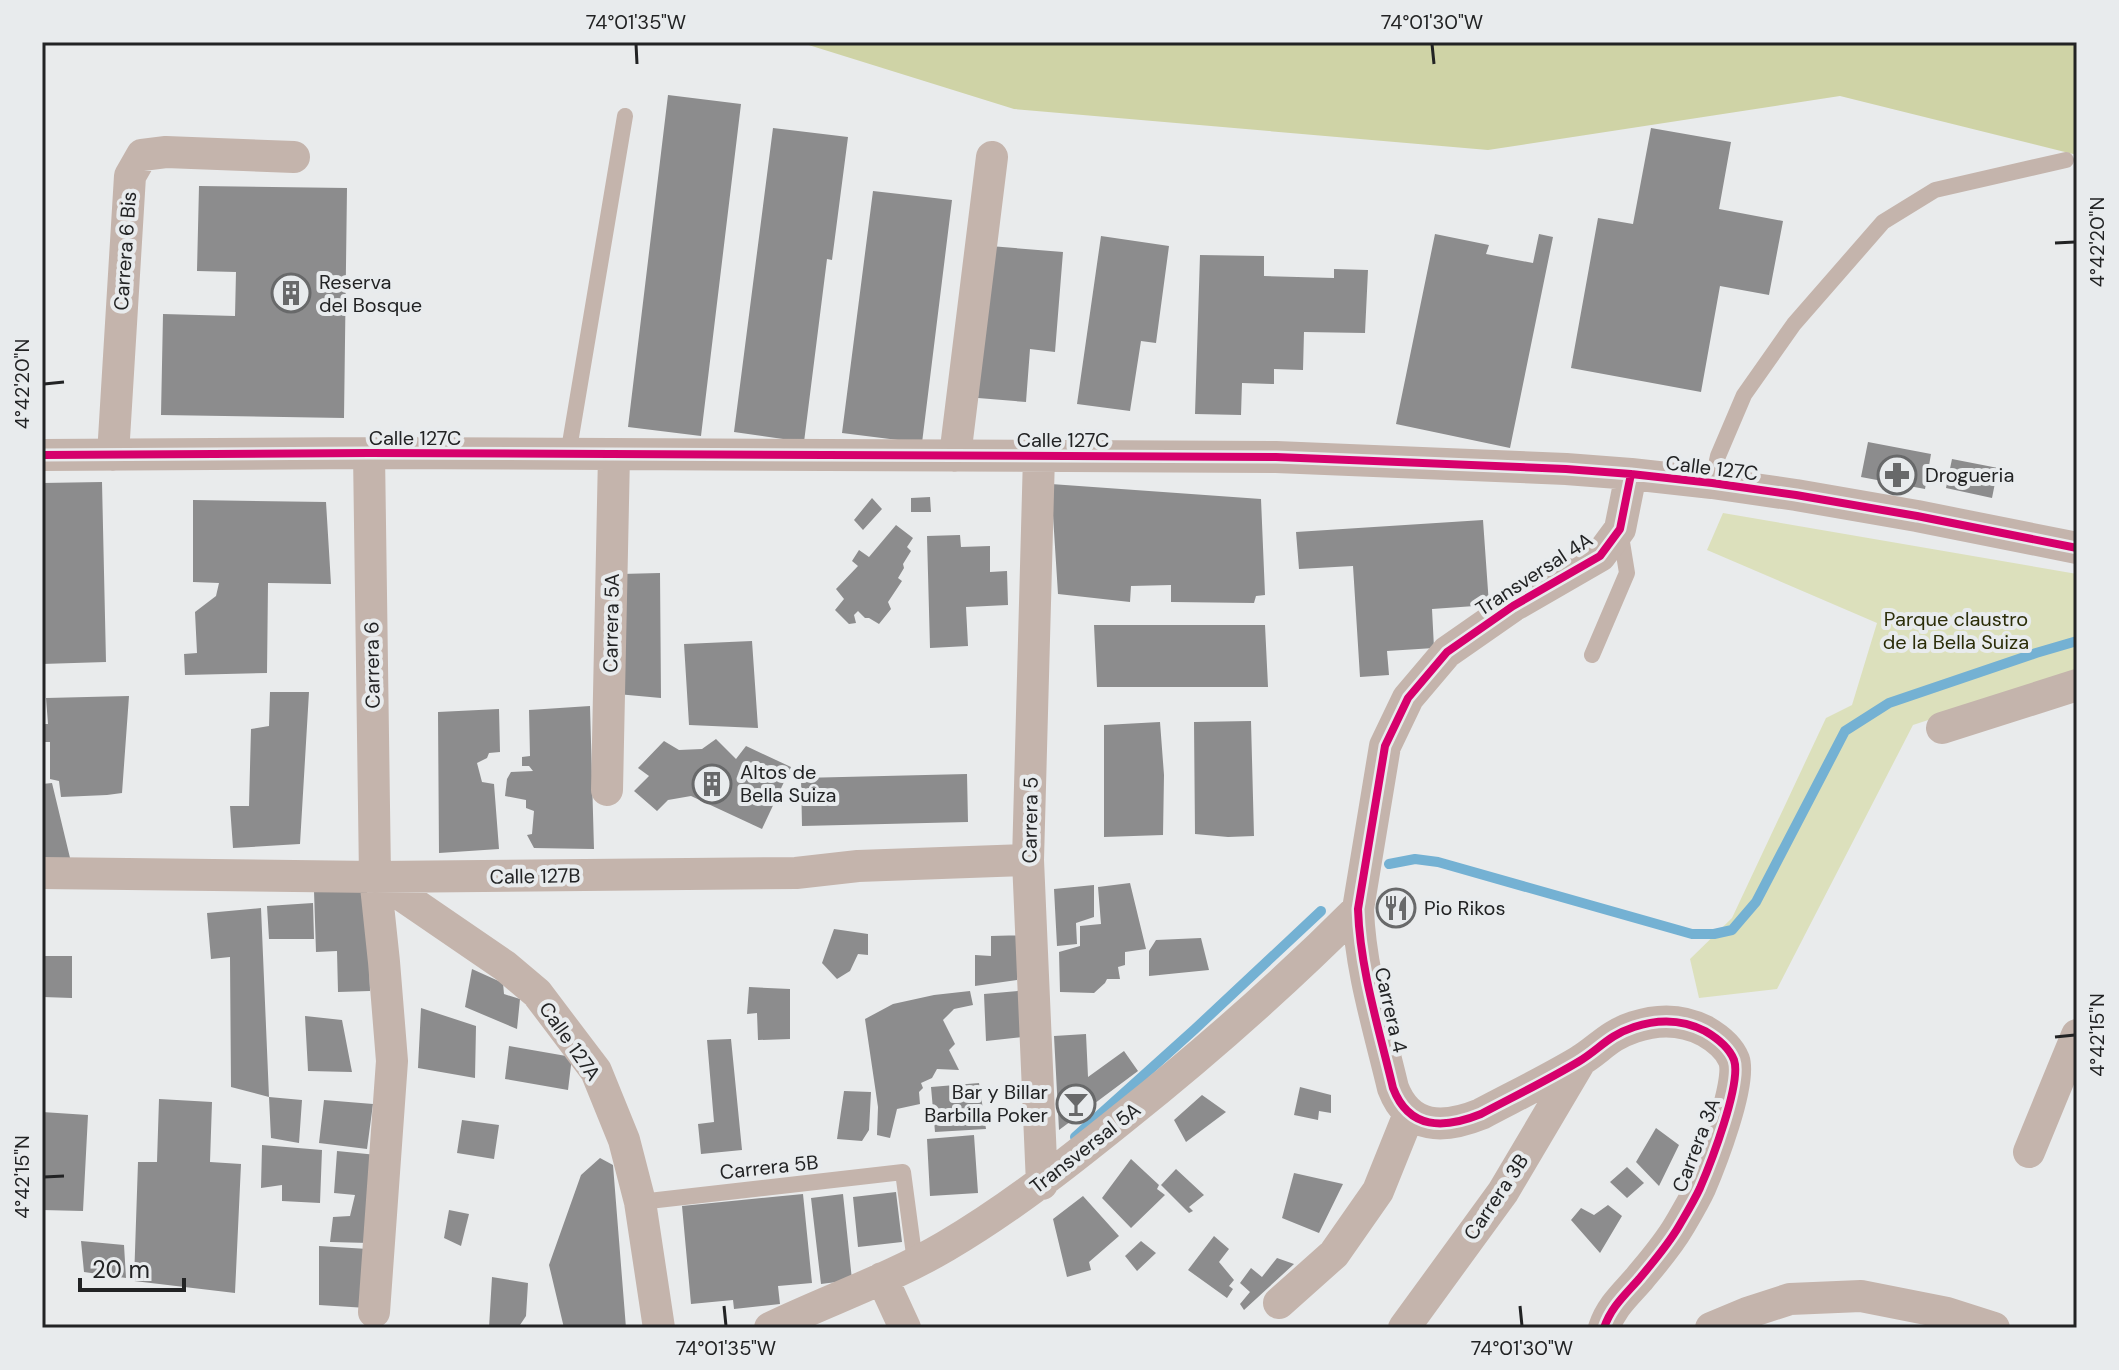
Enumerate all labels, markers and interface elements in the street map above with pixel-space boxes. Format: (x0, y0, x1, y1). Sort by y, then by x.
text: 74°01'35"W (586, 9, 686, 35)
text: 74°01'30"W (1381, 9, 1483, 35)
street label: Carrera 6 Bis (108, 191, 142, 311)
text: 4°42'20"N (2084, 197, 2110, 287)
place label: Reserva del Bosque (319, 269, 422, 318)
building icon: Reserva del Bosque (270, 272, 312, 314)
text: 4°42'20"N (9, 339, 35, 429)
street label: Calle 127C (369, 425, 461, 451)
street label: Calle 127C (1017, 427, 1109, 453)
street label: Calle 127C (1664, 449, 1760, 487)
pharmacy icon: Drogueria (1876, 454, 1918, 496)
place label: Drogueria (1925, 462, 2014, 488)
street label: Transversal 4A (1471, 527, 1597, 621)
street label: Carrera 5A (597, 573, 625, 673)
park label: Parque claustro de la Bella Suiza (1883, 606, 2029, 655)
street label: Carrera 6 (358, 621, 386, 709)
place label: Altos de Bella Suiza (740, 759, 836, 808)
building icon: Altos de Bella Suiza (691, 763, 733, 805)
street label: Carrera 5 (1016, 776, 1044, 864)
street label: Calle 127B (489, 862, 581, 890)
restaurant icon: Pio Rikos (1375, 887, 1417, 929)
place label: Pio Rikos (1424, 895, 1506, 921)
street label: Carrera 4 (1369, 965, 1413, 1055)
text: 4°42'15"N (2084, 993, 2110, 1077)
street label: Calle 127A (533, 996, 607, 1086)
place label: Bar y Billar Barbilla Poker (924, 1079, 1048, 1128)
bar icon: Bar y Billar Barbilla Poker (1055, 1083, 1097, 1125)
street label: Carrera 3A (1666, 1094, 1726, 1196)
street label: Transversal 5A (1024, 1097, 1146, 1199)
text: 4°42'15"N (9, 1135, 35, 1219)
street label: Carrera 5B (718, 1149, 820, 1185)
street label: Carrera 3B (1458, 1149, 1534, 1245)
scale bar (80, 1242, 184, 1292)
text: 20 m (92, 1254, 150, 1285)
text: 74°01'35"W (676, 1335, 776, 1361)
text: 74°01'30"W (1471, 1335, 1573, 1361)

